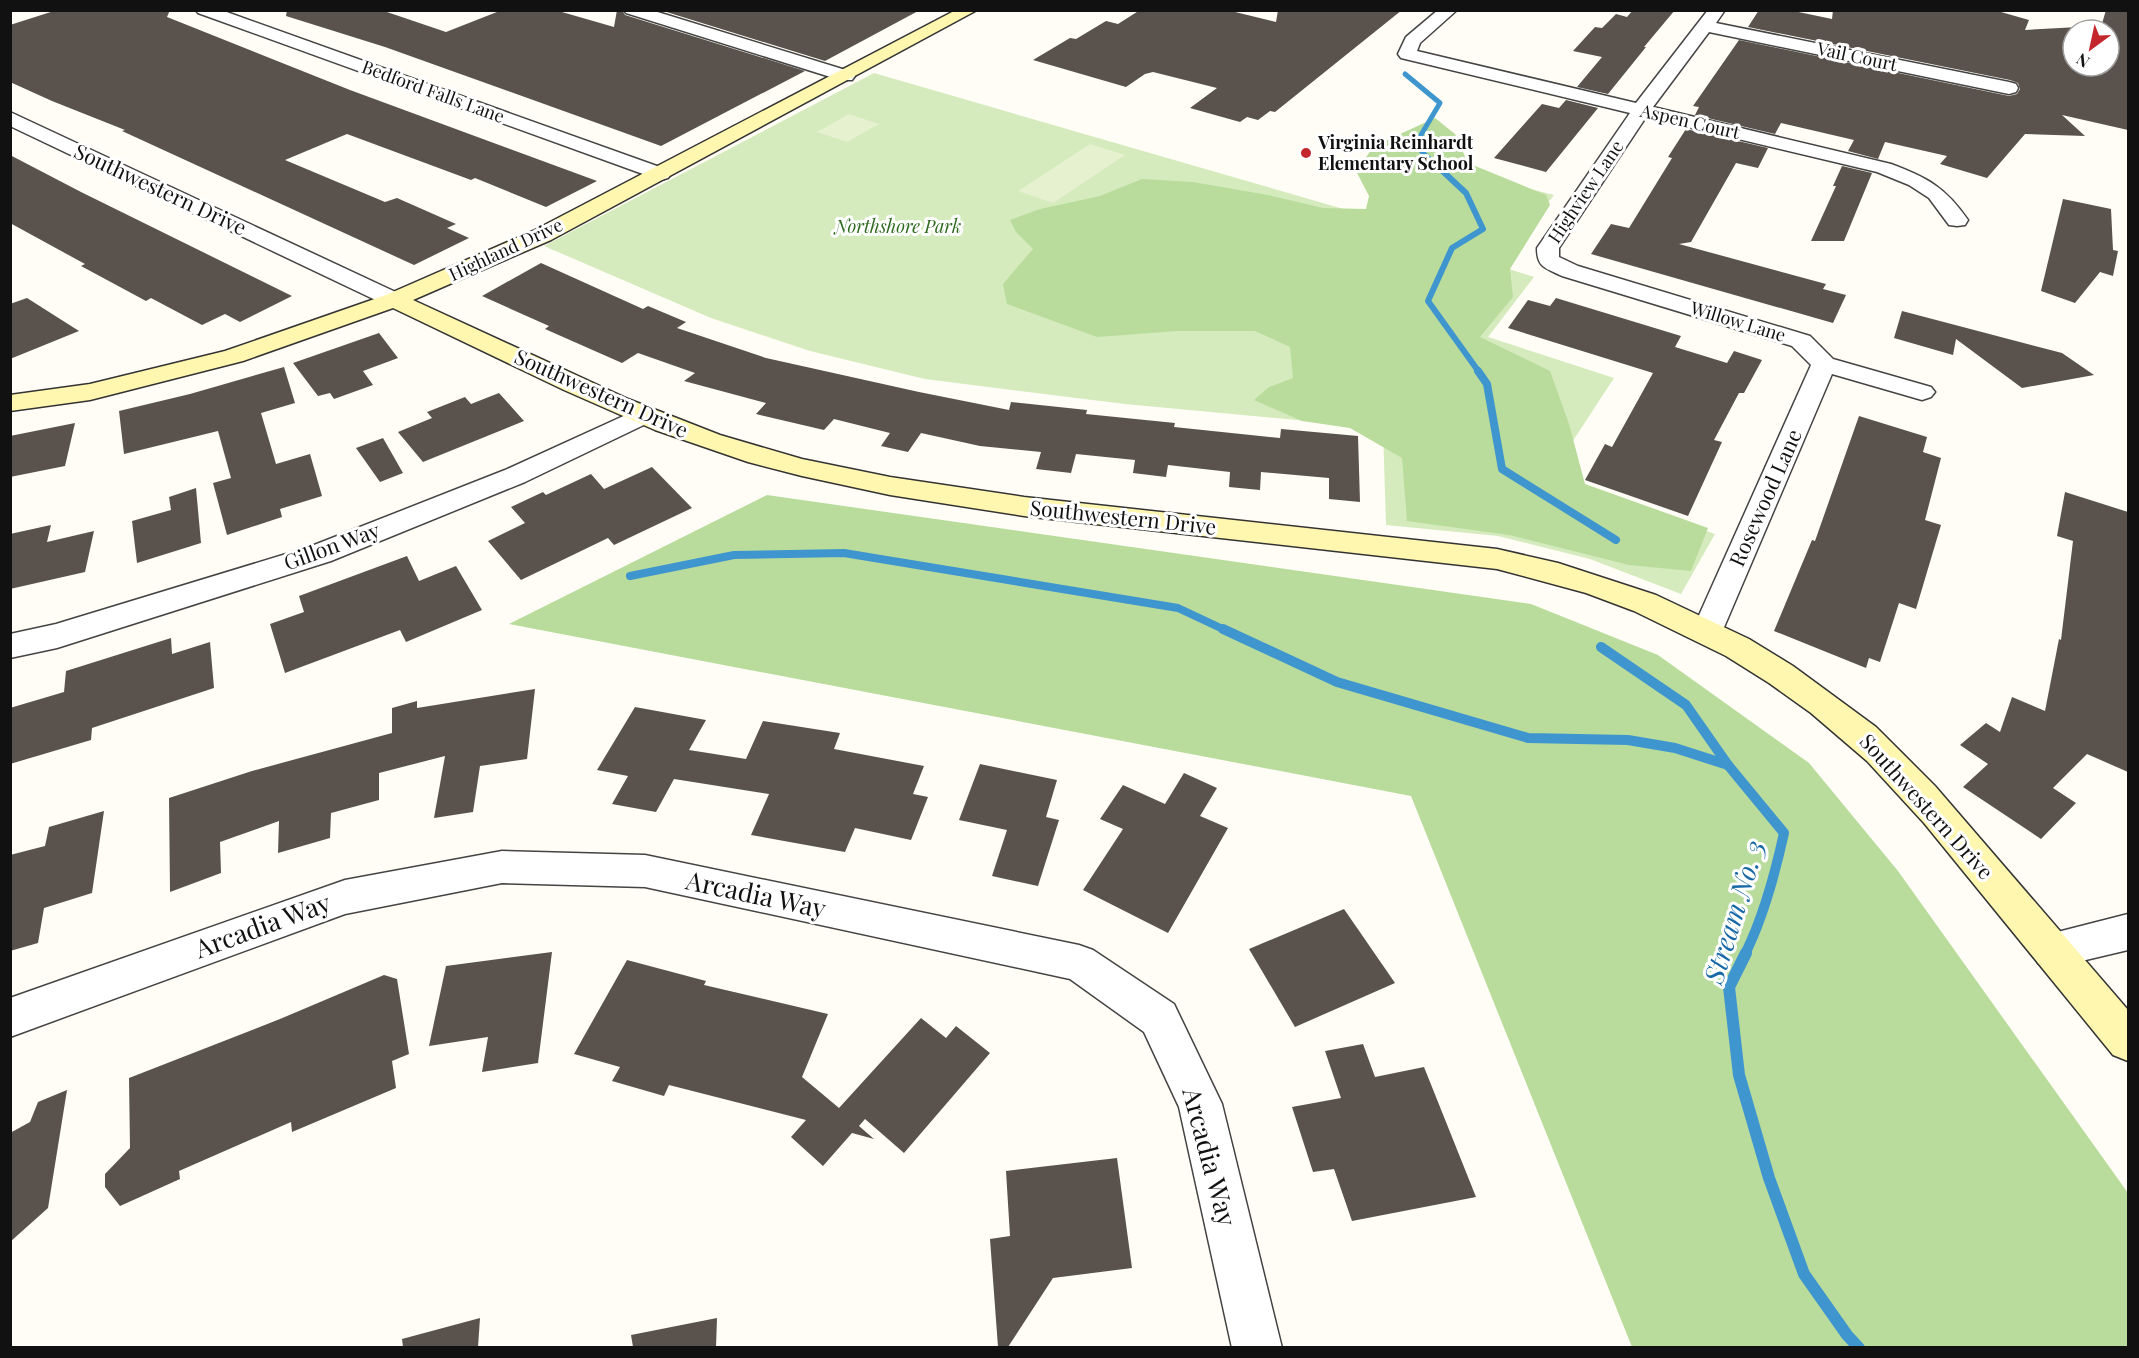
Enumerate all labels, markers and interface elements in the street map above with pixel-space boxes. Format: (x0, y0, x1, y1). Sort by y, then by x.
north arrow (2061, 18, 2121, 78)
street label: Vail Court (1814, 36, 1900, 76)
text: N (2072, 49, 2093, 73)
street label: Bedford Falls Lane (359, 54, 508, 128)
street label: Aspen Court (1637, 98, 1743, 144)
place label: Virginia Reinhardt Elementary School (1317, 130, 1474, 175)
street label: Highview Lane (1542, 135, 1628, 248)
street label: Southwestern Drive (70, 136, 252, 240)
marker: Virginia Reinhardt Elementary School (1299, 146, 1313, 160)
street label: Highland Drive (445, 212, 566, 286)
park label: Northshore Park (833, 214, 961, 238)
street label: Willow Lane (1687, 295, 1789, 347)
street label: Southwestern Drive (511, 341, 693, 443)
street label: Rosewood Lane (1721, 424, 1807, 570)
street label: Southwestern Drive (1029, 492, 1218, 540)
street label: Gillon Way (279, 515, 384, 575)
street label: Southwestern Drive (1854, 727, 2001, 885)
water label: Stream No. 3 (1694, 835, 1772, 989)
street label: Arcadia Way (682, 861, 829, 925)
street label: Arcadia Way (189, 884, 335, 966)
street label: Arcadia Way (1175, 1082, 1246, 1230)

